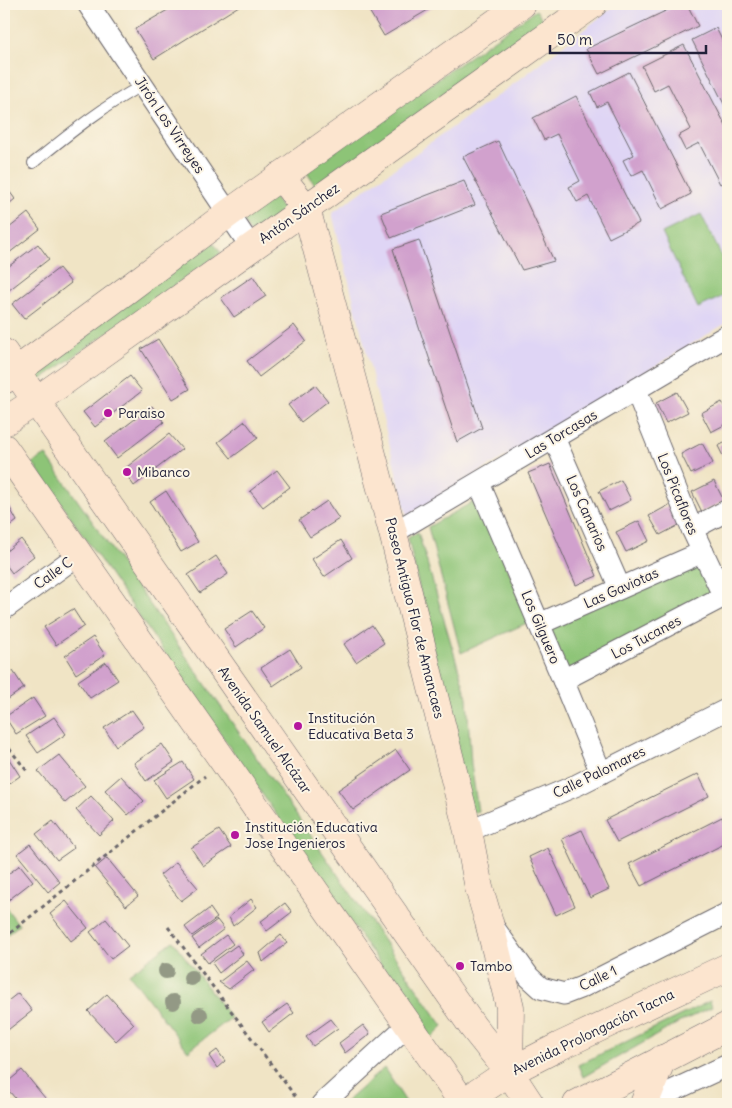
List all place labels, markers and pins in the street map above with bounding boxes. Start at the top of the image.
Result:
place label: Paraiso [118,404,165,422]
marker: Paraiso [102,407,114,419]
place label: Mibanco [137,463,190,481]
marker: Mibanco [121,466,133,478]
place label: Institución Educativa Beta 3 [308,709,414,743]
marker: Institución Educativa Beta 3 [292,720,304,732]
place label: Institución Educativa Jose Ingenieros [245,818,378,852]
marker: Institución Educativa Jose Ingenieros [229,829,241,841]
place label: Tambo [470,957,512,975]
marker: Tambo [454,960,466,972]

